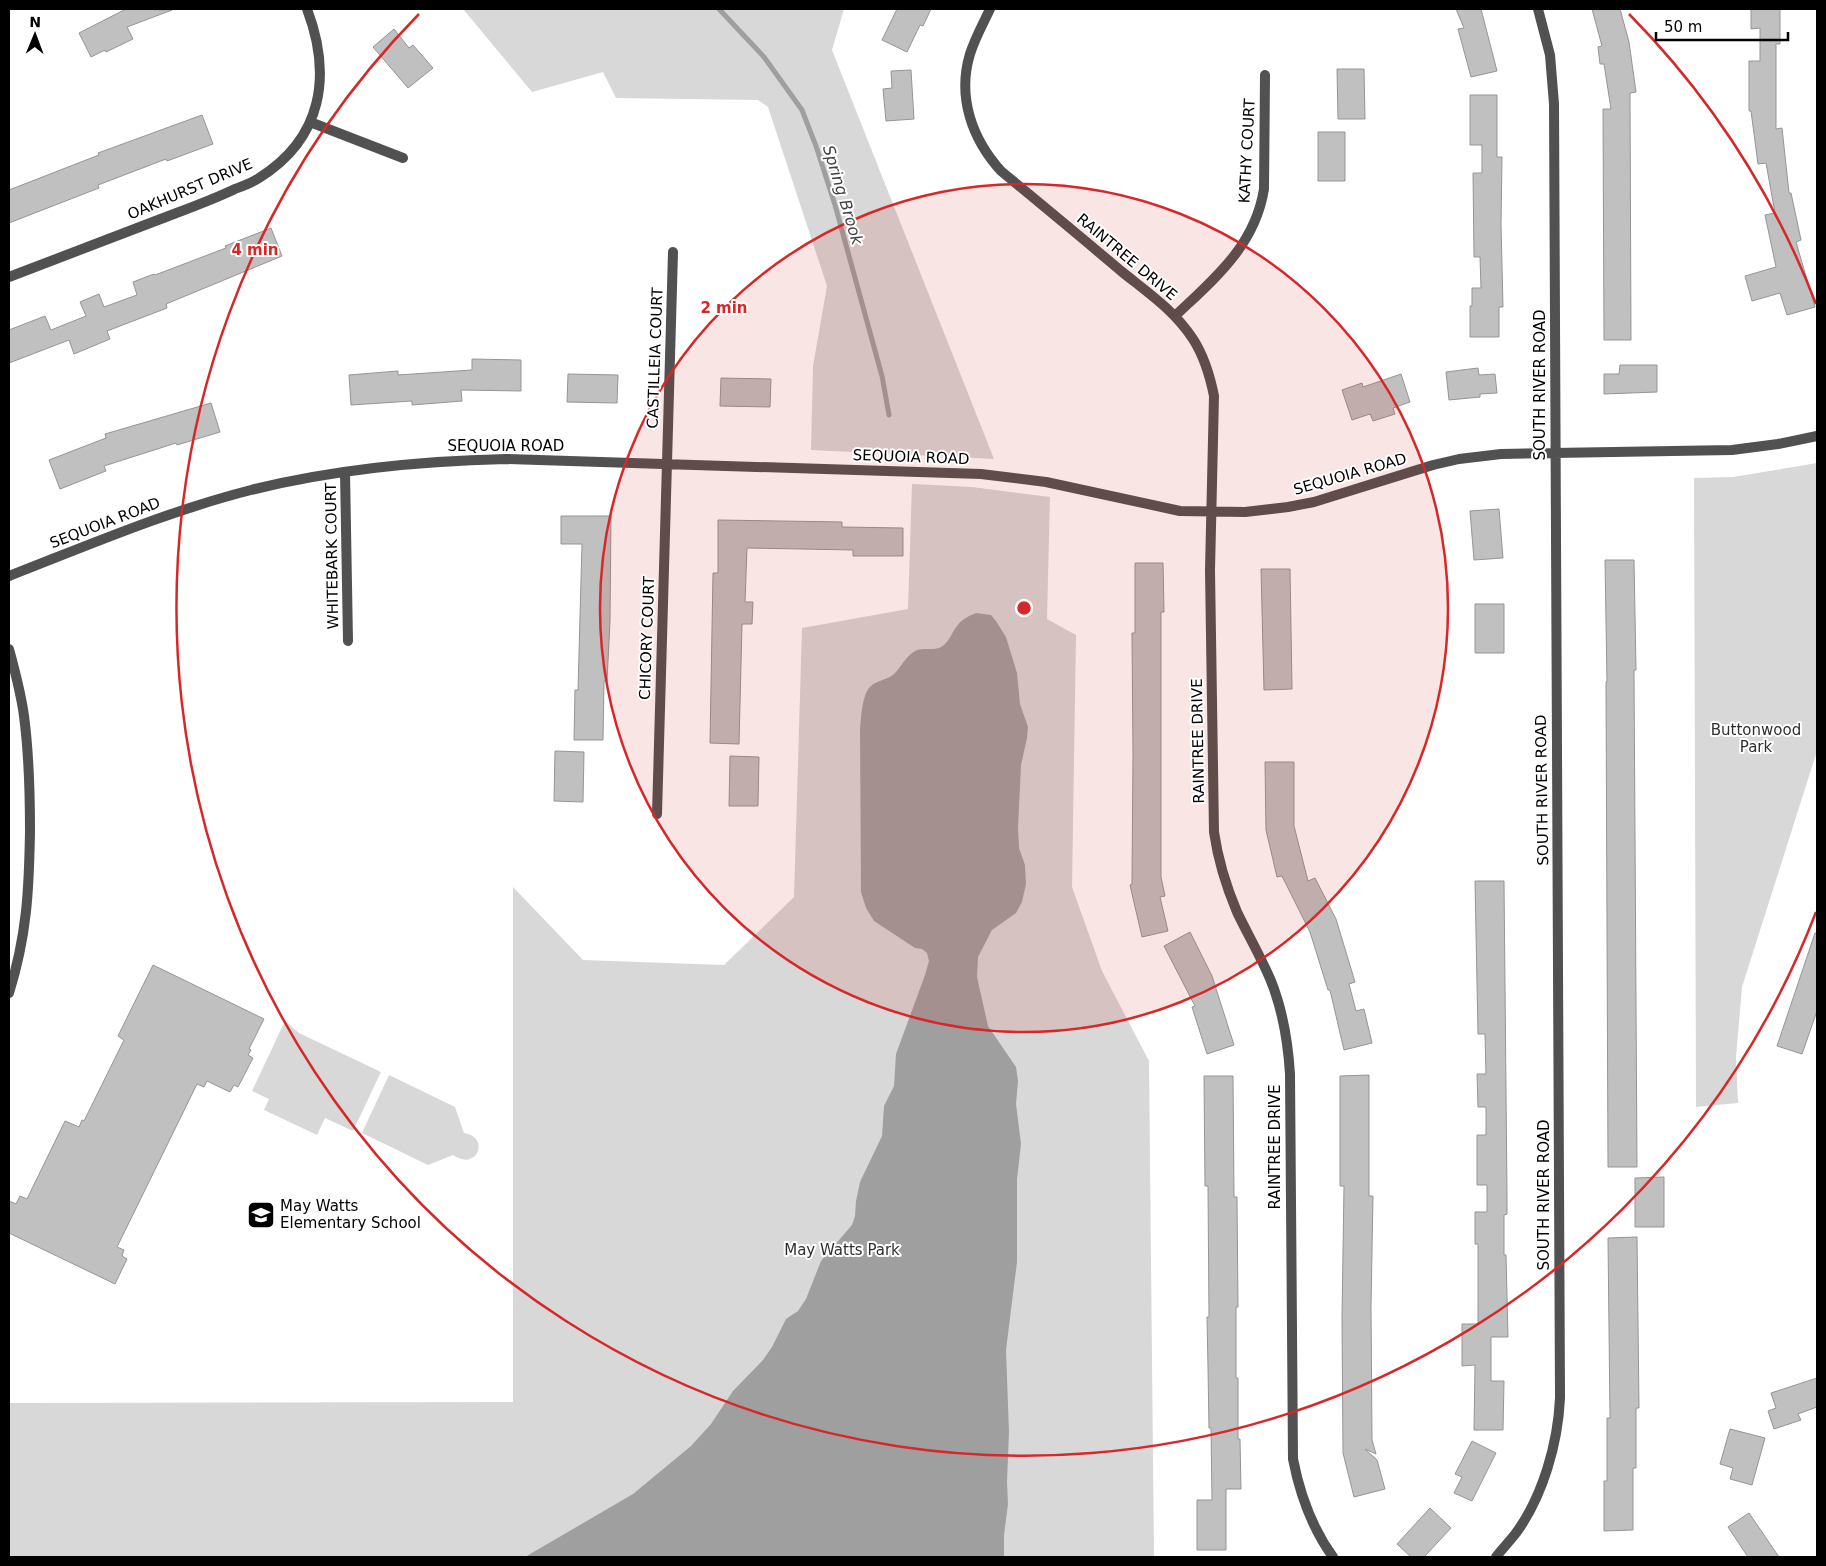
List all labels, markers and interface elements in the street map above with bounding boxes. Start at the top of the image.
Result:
north arrow [10,10,60,60]
scale bar [1656,10,1788,42]
text: N [29,14,41,30]
text: 50 m [1664,18,1702,36]
street label: KATHY COURT [1235,97,1259,204]
water label: Spring Brook [819,143,867,248]
street label: OAKHURST DRIVE [125,155,255,223]
street label: RAINTREE DRIVE [1073,210,1181,304]
text: 4 min [231,241,279,259]
street label: CASTILLEIA COURT [644,286,666,429]
text: 2 min [700,299,748,317]
street label: SOUTH RIVER ROAD [1531,309,1549,461]
street label: SEQUOIA ROAD [448,437,564,455]
street label: SEQUOIA ROAD [852,446,970,468]
street label: SEQUOIA ROAD [1291,449,1409,499]
street label: WHITEBARK COURT [322,482,342,629]
street label: SEQUOIA ROAD [47,494,163,552]
street label: CHICORY COURT [636,575,658,700]
centre of rings [1015,599,1033,617]
street label: RAINTREE DRIVE [1188,678,1208,804]
street label: SOUTH RIVER ROAD [1532,714,1552,866]
park label: Buttonwood Park [1711,721,1801,756]
street label: RAINTREE DRIVE [1266,1084,1284,1210]
street label: SOUTH RIVER ROAD [1535,1119,1553,1271]
place label: May Watts Elementary School [280,1197,421,1232]
school or university icon: May Watts Elementary School [246,1200,276,1230]
park label: May Watts Park [784,1241,900,1259]

